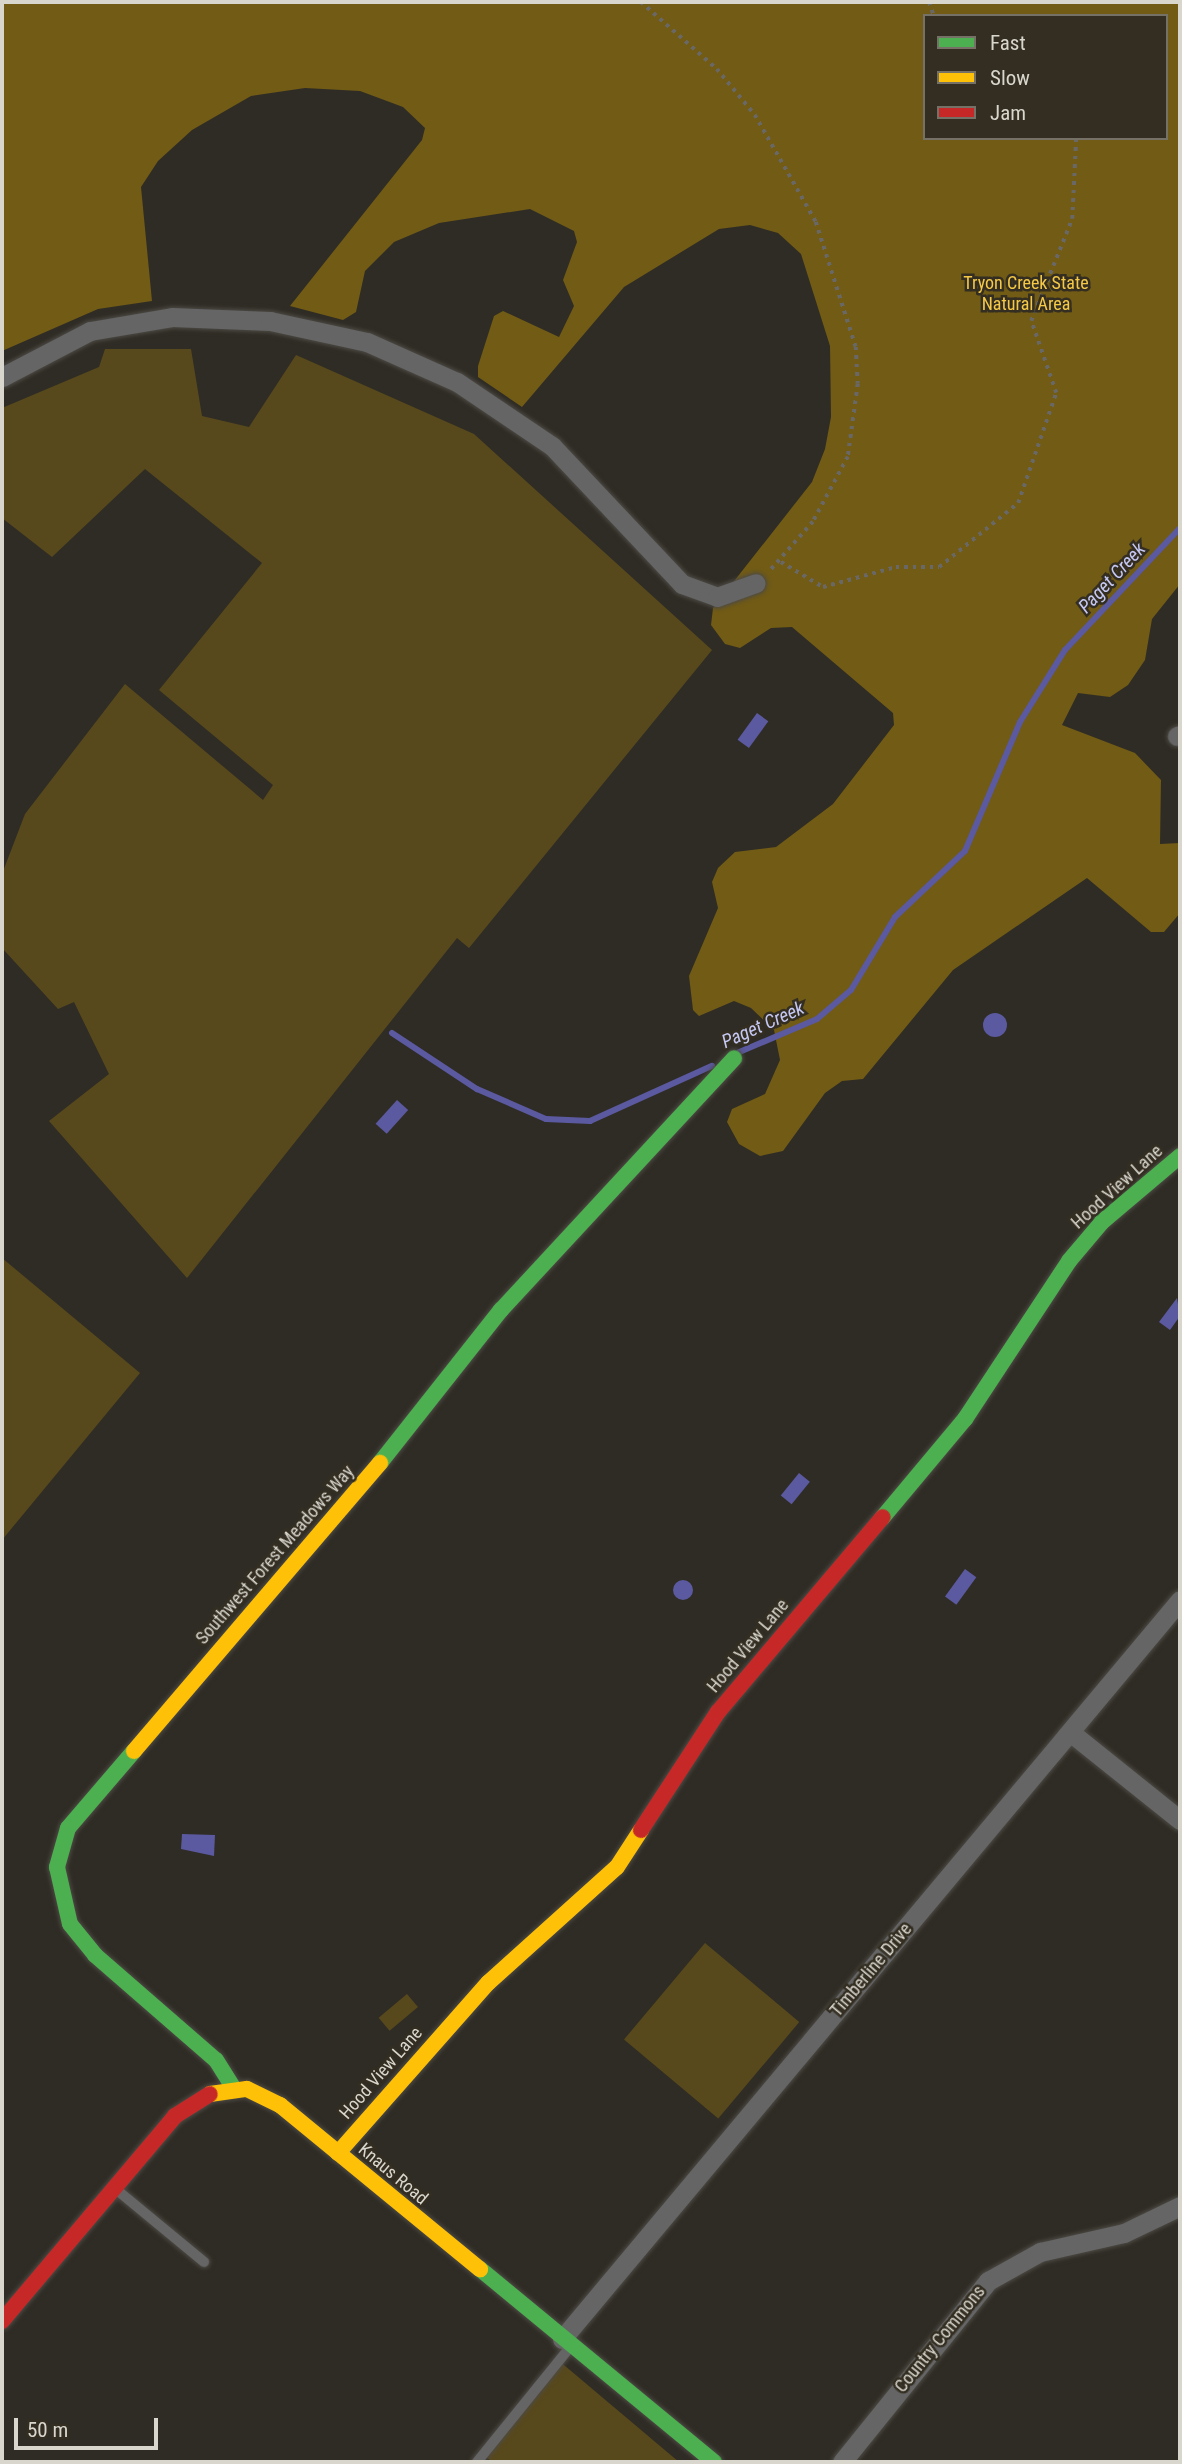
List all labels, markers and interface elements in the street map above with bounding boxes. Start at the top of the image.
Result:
legend [923,14,1168,140]
text: Fast [990,31,1026,55]
text: Slow [990,66,1030,90]
text: Jam [990,101,1026,125]
park label: Tryon Creek State Natural Area [963,273,1089,316]
water label: Paget Creek [1074,538,1150,618]
water label: Paget Creek [718,997,808,1053]
street label: Hood View Lane [1067,1140,1167,1234]
street label: Southwest Forest Meadows Way [191,1461,359,1649]
street label: Hood View Lane [703,1595,793,1697]
street label: Timberline Drive [826,1919,916,2021]
street label: Hood View Lane [335,2022,427,2124]
street label: Knaus Road [354,2139,432,2209]
street label: Country Commons [890,2281,990,2397]
scale bar [18,2404,161,2448]
text: 50 m [27,2418,68,2442]

